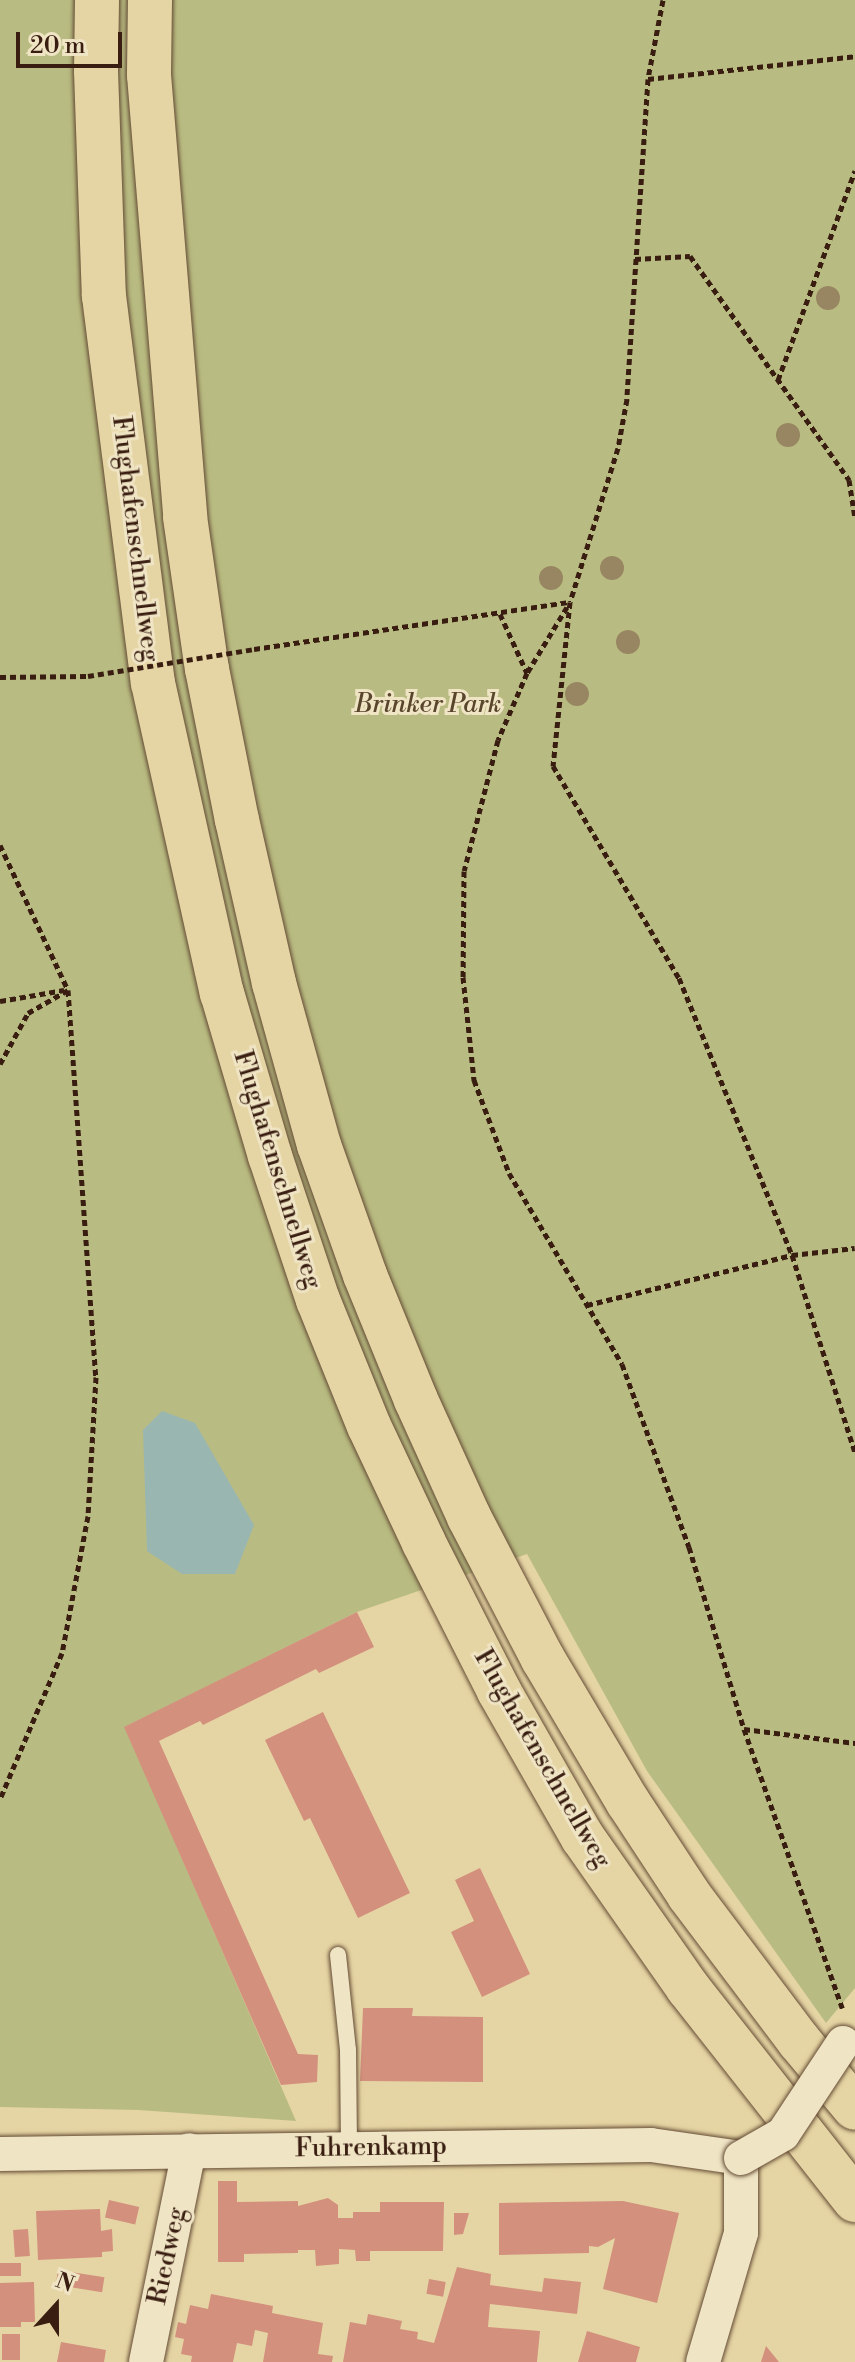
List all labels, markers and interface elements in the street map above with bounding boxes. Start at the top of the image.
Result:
scale bar [20,16,126,66]
text: 20 m [30,31,86,61]
street label: Flughafenschnellweg [104,414,166,664]
park label: Brinker Park [355,689,501,721]
street label: Flughafenschnellweg [226,1047,328,1293]
street label: Flughafenschnellweg [467,1644,617,1874]
street label: Fuhrenkamp [295,2131,447,2165]
street label: Riedweg [142,2204,194,2308]
north arrow [16,2266,96,2346]
text: N [52,2267,78,2299]

